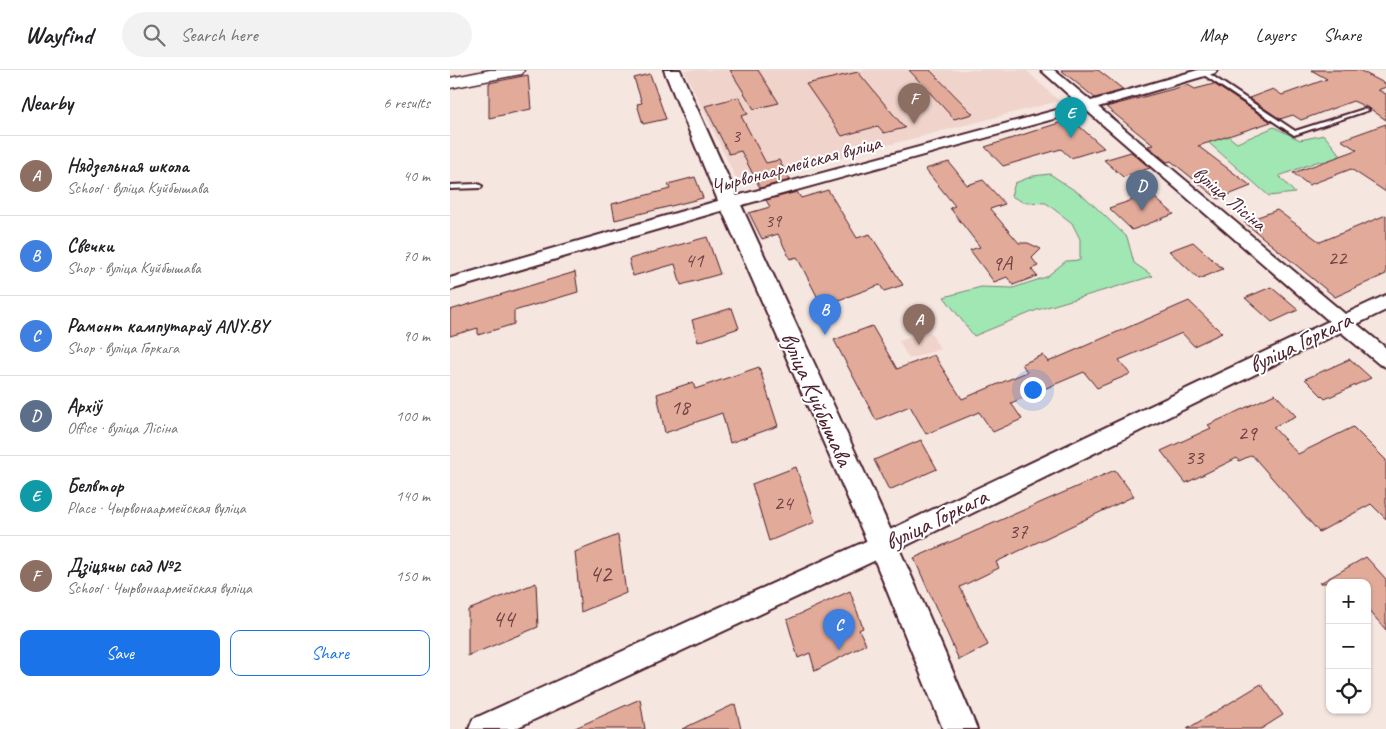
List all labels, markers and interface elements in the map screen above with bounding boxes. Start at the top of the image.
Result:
search box [122,12,472,57]
text: Wayfind [25,20,92,50]
icon: search [140,21,168,49]
text: Search here [180,23,258,47]
text: Map [1200,24,1228,46]
text: Layers [1256,24,1295,46]
text: Share [1323,24,1361,46]
pin: F [898,83,930,124]
text: Nearby [20,90,73,116]
text: 6 results [383,93,430,113]
pin: E [1055,97,1087,138]
house number: 3 [732,125,742,147]
street label: Чырвонаармейская вуліца [708,129,885,199]
text: Нядзельная школа [67,154,189,178]
street label: вуліца Лісіна [1188,161,1272,237]
text: A [32,166,40,186]
text: 40 m [403,166,430,186]
pin: D [1126,170,1158,211]
text: School · вуліца Куйбышава [67,178,208,198]
house number: 39 [765,210,783,232]
text: Свечки [67,234,114,258]
house number: 22 [1328,245,1348,271]
text: B [32,246,40,266]
text: 70 m [403,246,430,266]
house number: 41 [685,247,705,273]
house number: 9А [992,250,1013,276]
text: Shop · вуліца Куйбышава [67,258,201,278]
pin: B [809,294,841,335]
pin: A [903,304,935,345]
street label: вуліца Горкага [1244,304,1358,380]
text: Рамонт кампутараў ANY.BY [67,314,268,338]
text: C [32,326,40,346]
text: 90 m [403,326,430,346]
street label: вуліца Куйбышава [774,327,860,472]
text: Shop · вуліца Горкага [67,338,179,358]
your location [1020,377,1046,403]
text: Архіў [67,394,101,418]
house number: 18 [671,394,692,420]
text: D [31,406,41,426]
text: 100 m [396,406,430,426]
text: Office · вуліца Лісіна [67,418,177,438]
house number: 29 [1238,420,1258,446]
house number: 33 [1185,444,1205,470]
text: Белвтор [67,474,123,498]
street label: вуліца Горкага [880,481,994,557]
text: E [32,486,40,506]
text: 140 m [396,486,430,506]
house number: 24 [774,490,795,516]
text: Place · Чырвонаармейская вуліца [67,498,246,518]
house number: 37 [1009,518,1029,544]
text: Дзіцячы сад №2 [67,554,180,578]
house number: 42 [589,558,613,590]
text: F [32,566,40,586]
text: 150 m [396,566,430,586]
text: School · Чырвонаармейская вуліца [67,578,252,598]
map controls [1326,579,1371,714]
button: + [1326,579,1371,624]
house number: 44 [492,603,517,635]
pin: C [823,609,855,650]
button: − [1326,624,1371,669]
button: Save [20,630,220,676]
button: Share [230,630,430,676]
button: locate [1326,669,1371,714]

